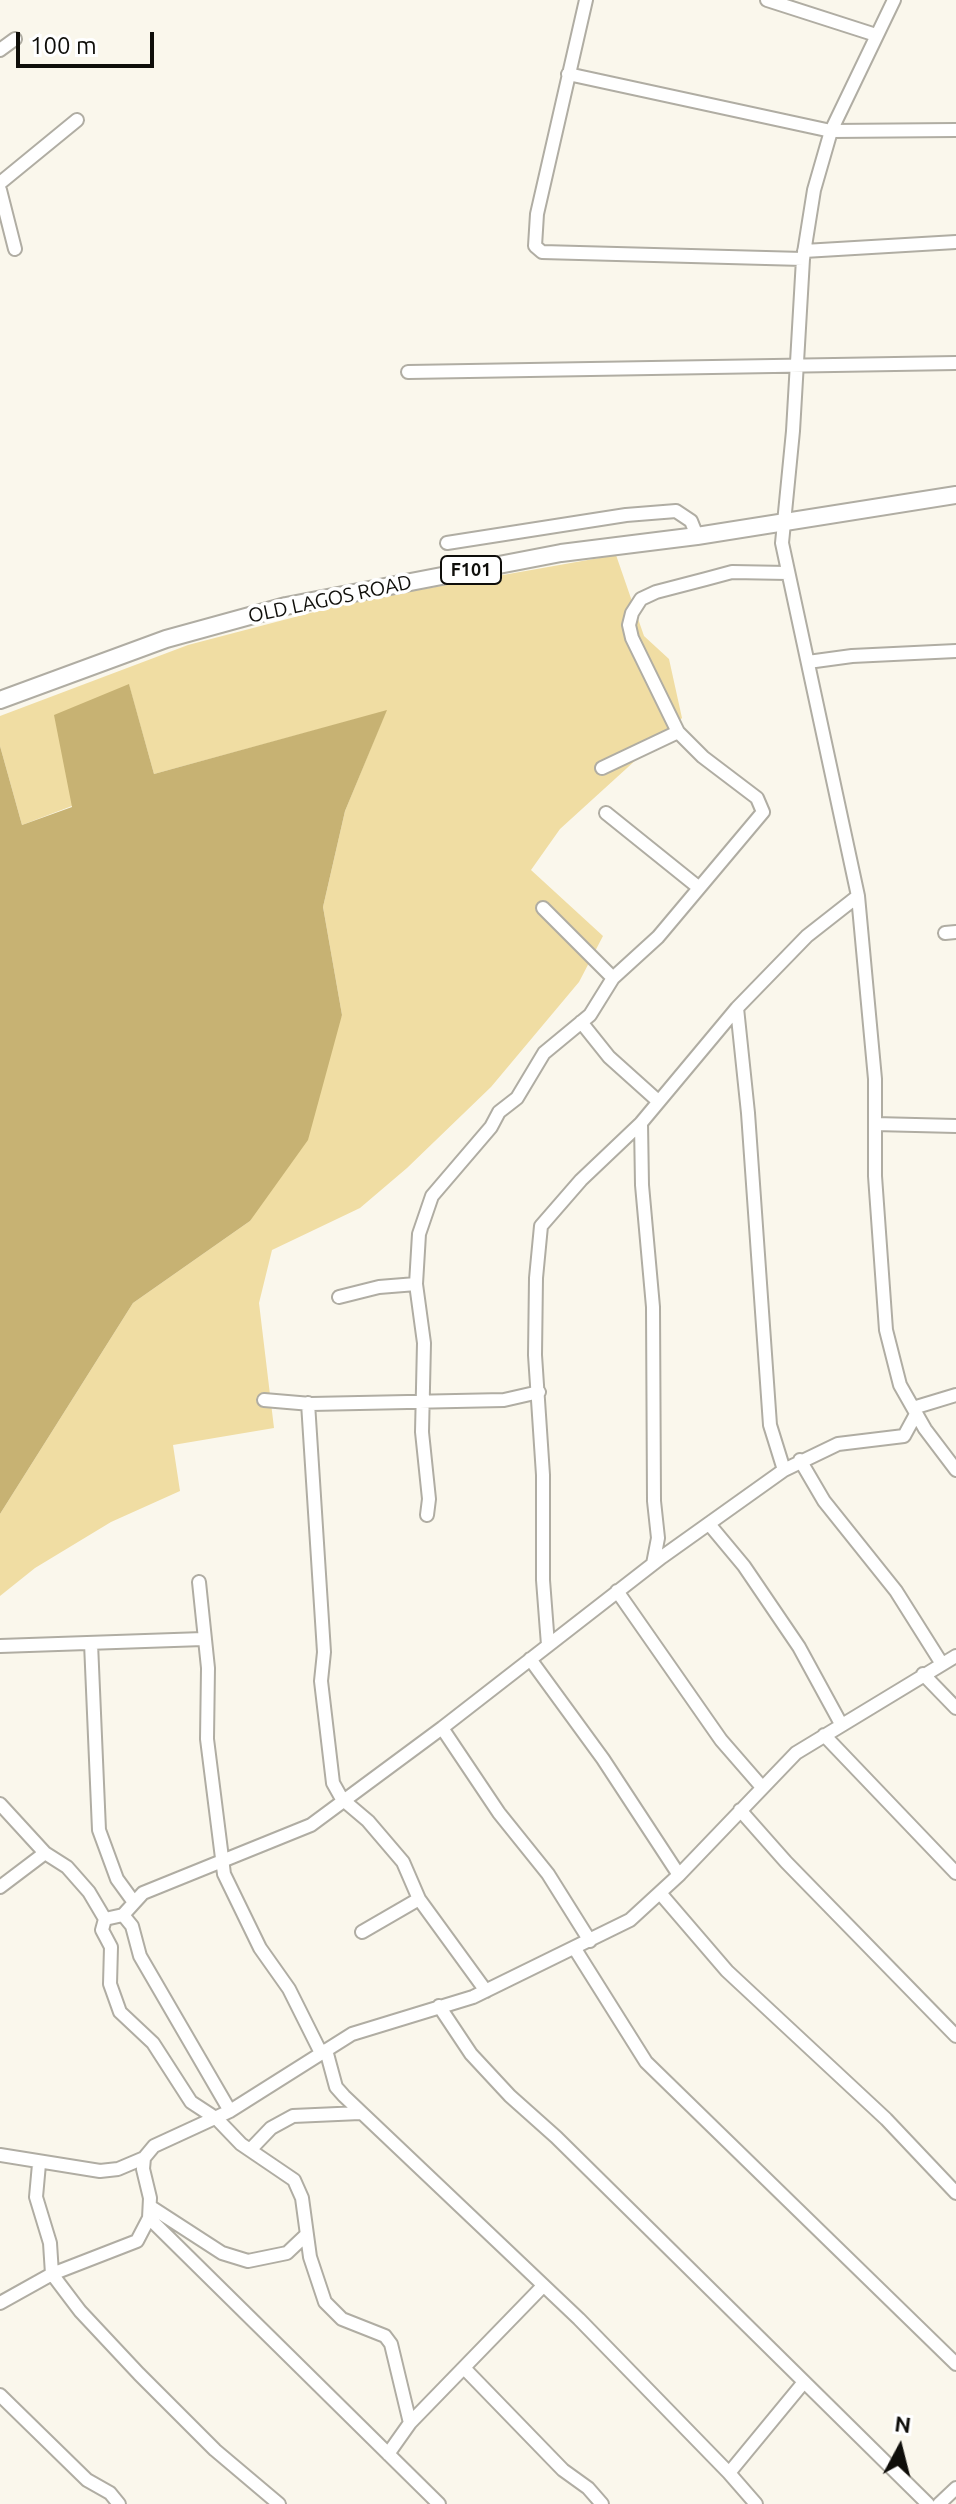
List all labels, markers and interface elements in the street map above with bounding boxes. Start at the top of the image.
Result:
scale bar [20,16,158,66]
text: 100 m [30,32,97,59]
road number: F101 [441,556,501,584]
street label: OLD LAGOS ROAD [246,570,414,628]
north arrow [860,2408,940,2488]
text: N [893,2410,913,2437]

